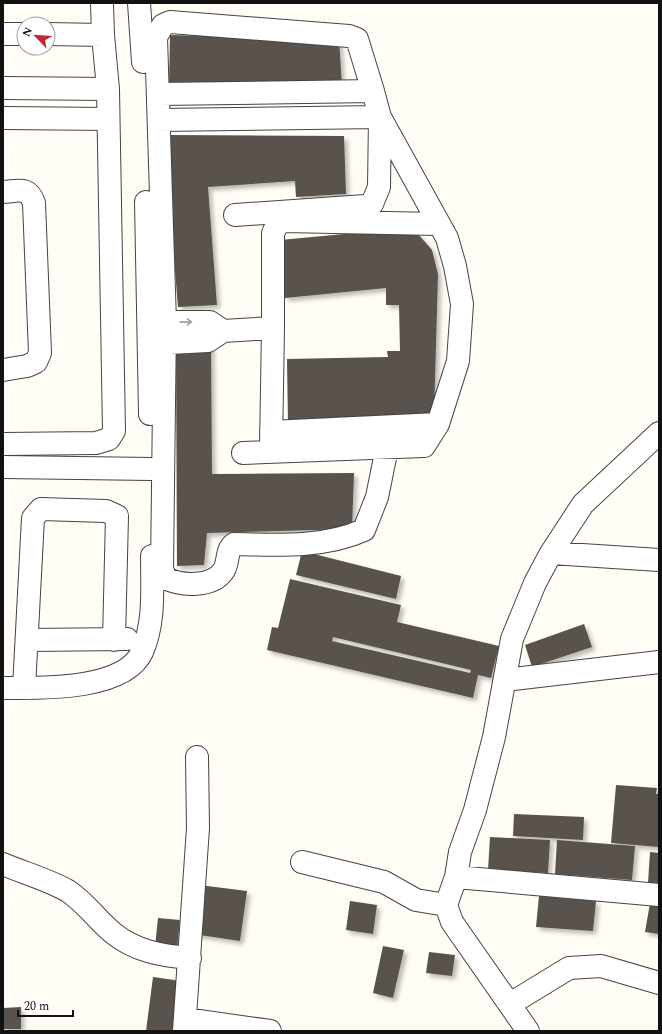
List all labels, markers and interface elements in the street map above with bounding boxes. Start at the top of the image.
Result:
north arrow [16,16,56,56]
text: N [18,24,37,40]
one-way arrow [179,318,192,326]
scale bar [18,992,73,1018]
text: 20 m [24,997,49,1016]

